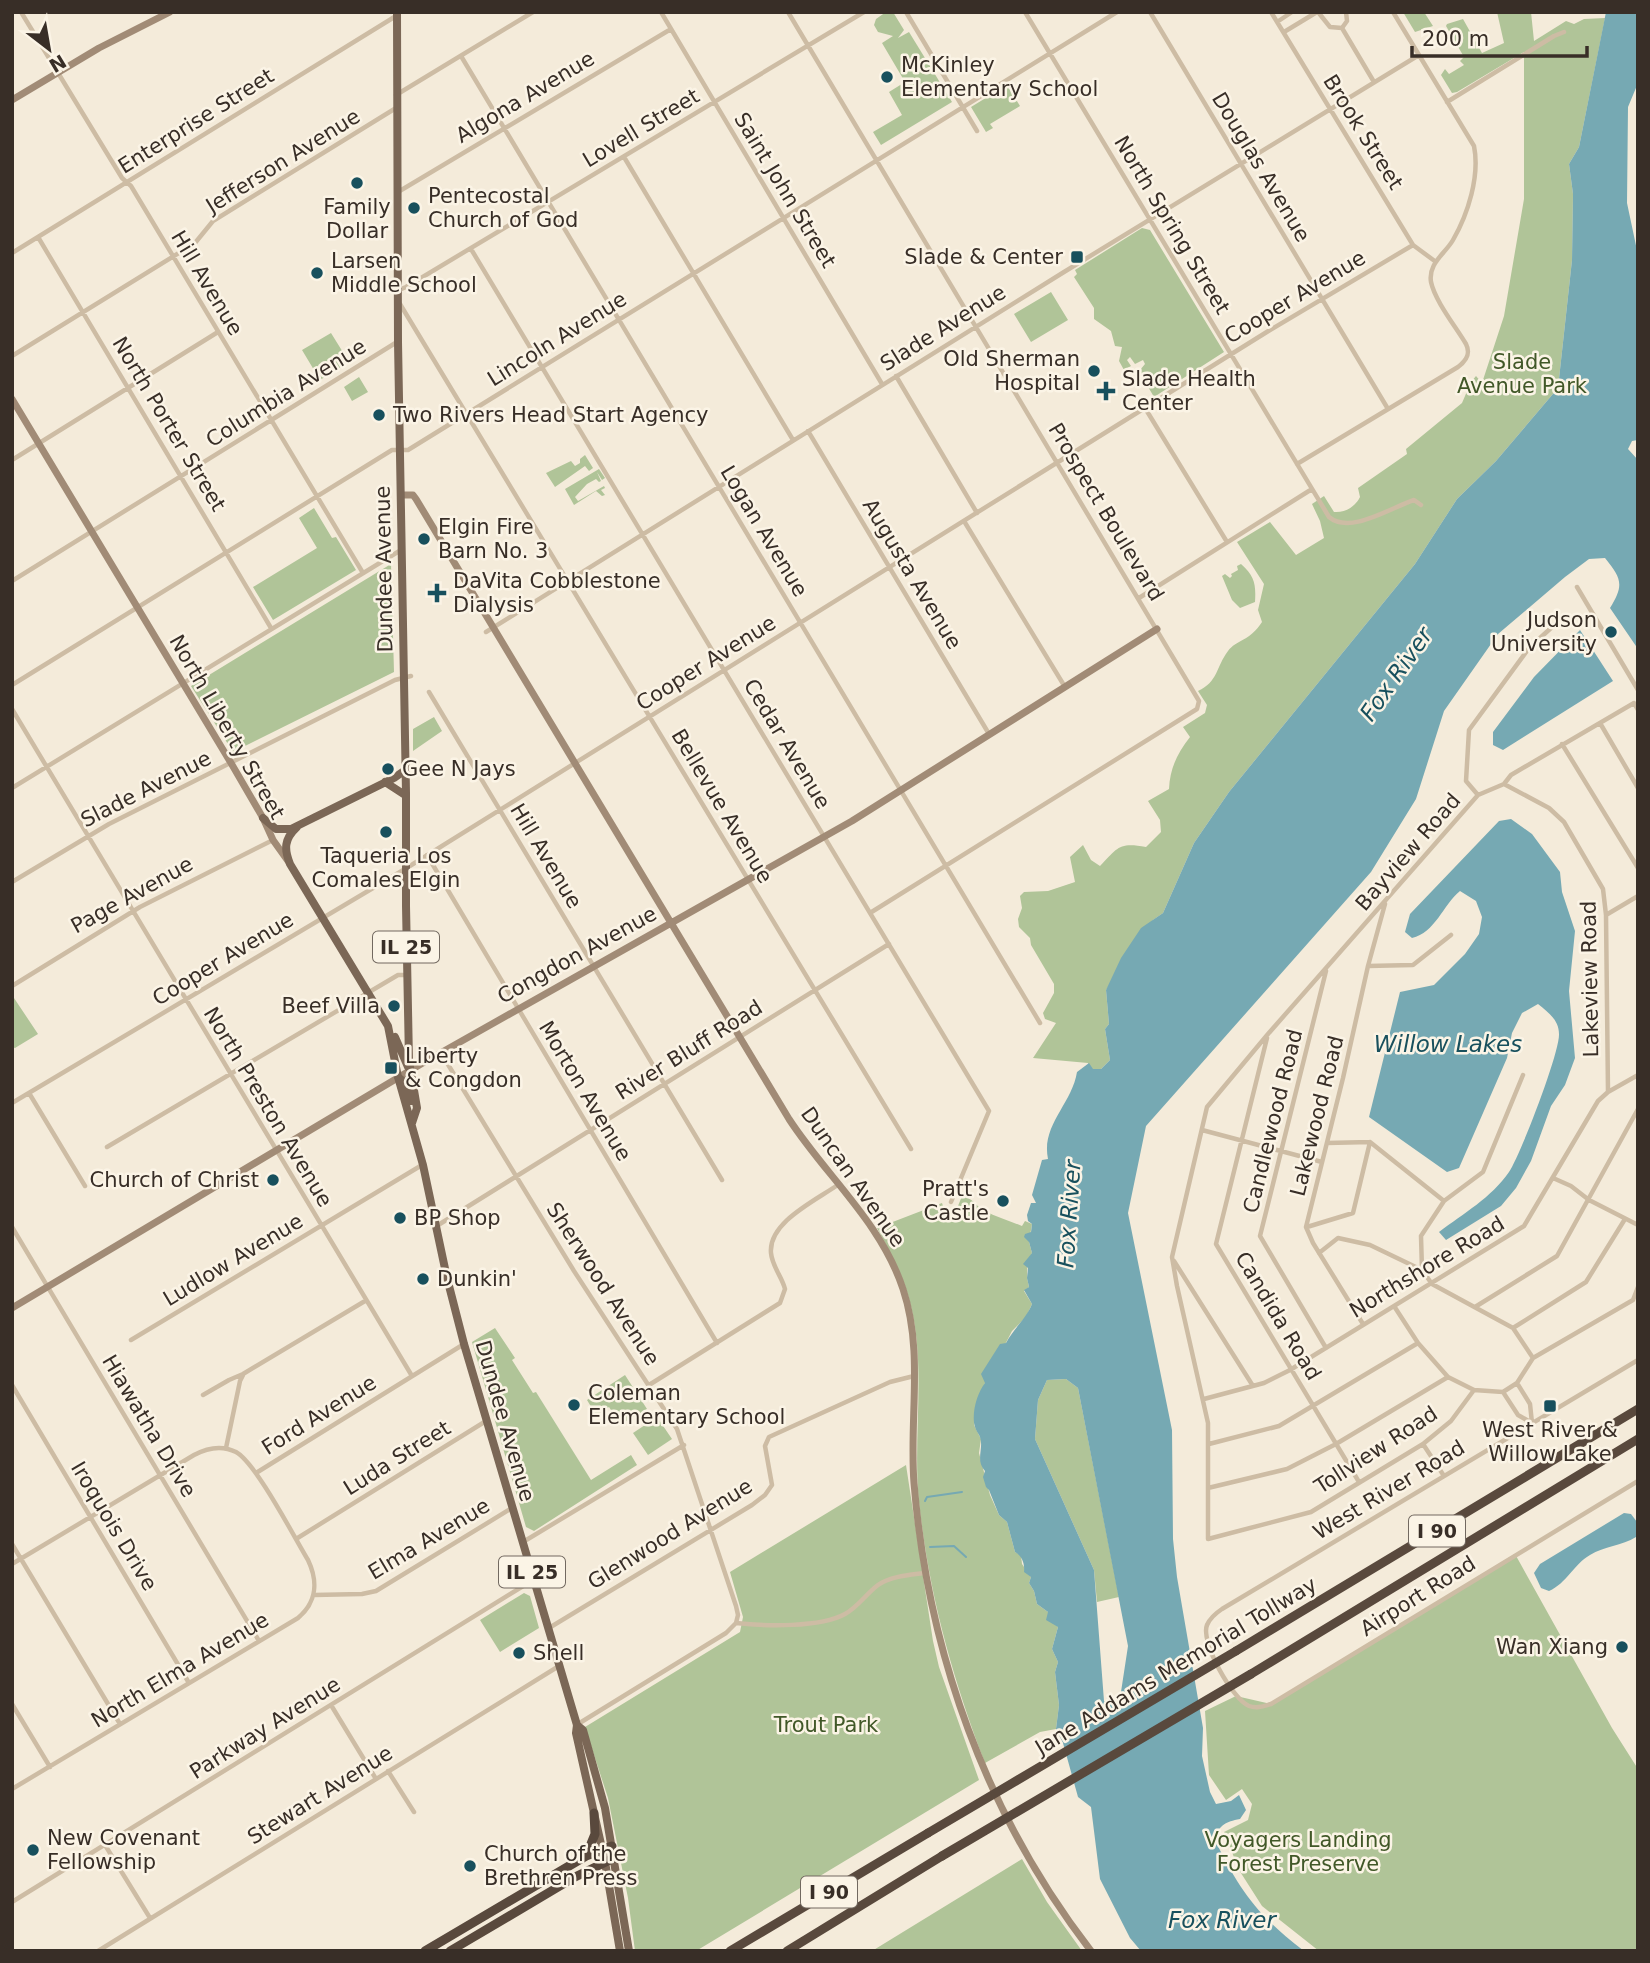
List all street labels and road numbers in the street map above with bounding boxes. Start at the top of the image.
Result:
street label: Algona Avenue [451,46,599,148]
street label: Enterprise Street [114,64,278,178]
street label: Brook Street [1318,70,1408,194]
street label: Lovell Street [578,84,704,172]
street label: Douglas Avenue [1207,88,1315,246]
street label: Jefferson Avenue [200,104,364,219]
street label: Saint John Street [729,108,841,272]
street label: North Spring Street [1109,132,1235,318]
street label: Hill Avenue [166,226,248,340]
street label: Cooper Avenue [1220,246,1370,348]
street label: Slade Avenue [876,280,1010,376]
street label: Lincoln Avenue [483,287,631,391]
street label: North Porter Street [107,332,231,516]
street label: Columbia Avenue [202,334,370,452]
street label: Prospect Boulevard [1043,419,1169,605]
street label: Logan Avenue [716,461,812,601]
street label: Dundee Avenue [371,485,397,653]
street label: Augusta Avenue [858,495,966,653]
street label: Cooper Avenue [632,610,780,716]
street label: North Liberty Street [164,631,290,823]
street label: Cedar Avenue [739,675,835,813]
street label: Bellevue Avenue [667,725,777,887]
street label: Slade Avenue [77,746,215,832]
street label: Bayview Road [1351,788,1465,916]
street label: Hill Avenue [505,799,587,913]
street label: Page Avenue [67,852,197,938]
street label: Lakeview Road [1577,900,1603,1058]
street label: Congdon Avenue [493,901,661,1009]
street label: Cooper Avenue [148,908,298,1010]
road number: IL 25 [373,931,439,962]
street label: River Bluff Road [611,995,767,1105]
street label: North Preston Avenue [199,1003,337,1211]
street label: Morton Avenue [534,1017,636,1165]
street label: Candlewood Road [1239,1027,1307,1215]
street label: Lakewood Road [1285,1033,1349,1199]
street label: Duncan Avenue [796,1102,910,1252]
street label: Sherwood Avenue [541,1198,665,1370]
street label: Ludlow Avenue [159,1209,307,1311]
street label: Northshore Road [1345,1211,1509,1323]
street label: Candida Road [1230,1247,1326,1385]
street label: Dundee Avenue [470,1338,540,1504]
street label: Hiawatha Drive [97,1351,201,1501]
street label: Ford Avenue [257,1370,381,1460]
street label: Tollview Road [1309,1401,1442,1499]
street label: Luda Street [339,1416,455,1500]
street label: West River Road [1309,1435,1469,1545]
street label: Iroquois Drive [66,1457,162,1595]
street label: Glenwood Avenue [583,1474,757,1594]
street label: Elma Avenue [364,1493,494,1585]
road number: I 90 [1409,1516,1465,1546]
street label: Airport Road [1356,1551,1480,1641]
road number: IL 25 [499,1556,565,1588]
street label: Jane Addams Memorial Tollway [1029,1572,1321,1761]
street label: North Elma Avenue [87,1608,273,1732]
street label: Parkway Avenue [185,1672,345,1784]
street label: Stewart Avenue [243,1741,397,1849]
road number: I 90 [801,1876,857,1908]

